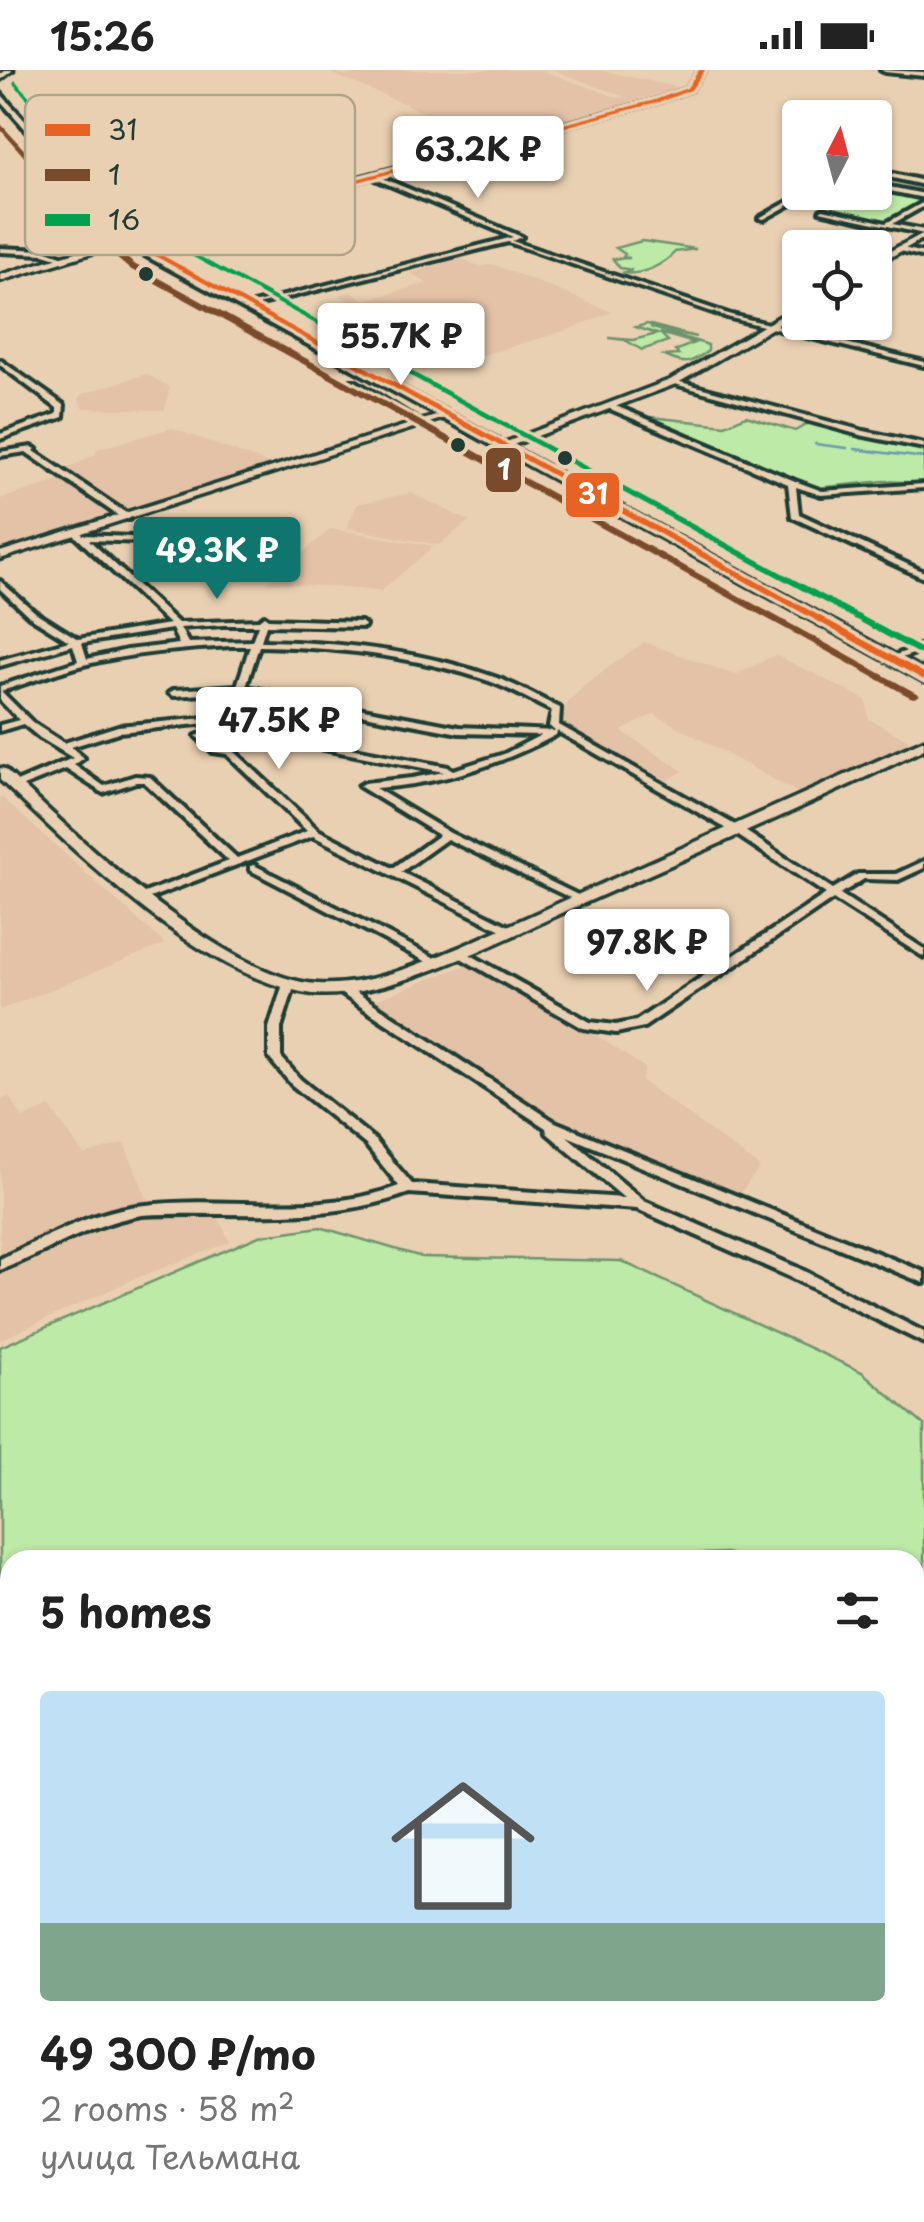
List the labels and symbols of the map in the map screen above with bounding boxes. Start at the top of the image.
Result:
legend [25,95,355,255]
north arrow [782,100,892,210]
text: 31 [108,107,137,150]
pin: 63.2K ₽ [386,116,570,201]
text: 1 [108,152,121,195]
text: 16 [108,197,140,240]
unlabelled marker [136,264,156,284]
pin: 55.7K ₽ [309,303,493,388]
unlabelled marker [448,435,468,455]
line badge: 1 [484,446,523,494]
text: 1 [497,447,511,490]
unlabelled marker [555,448,575,468]
line badge: 31 [564,471,621,519]
text: 31 [578,471,608,514]
pin: 49.3K ₽ [125,517,309,602]
pin: 47.5K ₽ [187,687,371,772]
pin: 97.8K ₽ [555,909,739,994]

